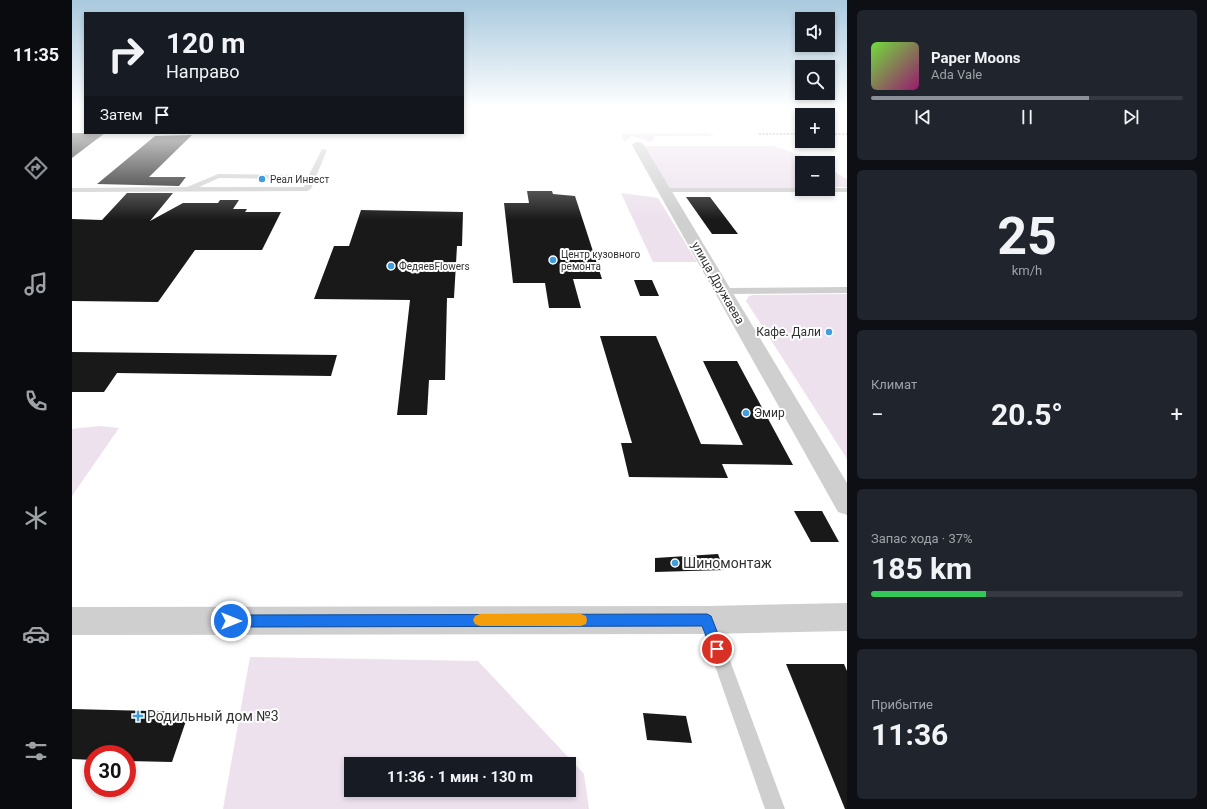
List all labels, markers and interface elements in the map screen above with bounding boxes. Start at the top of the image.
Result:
map controls [795,12,835,196]
button: sound [795,12,835,52]
text: 120 m [166,27,245,60]
icon: right [100,28,152,80]
text: 11:35 [13,44,59,65]
text: Paper Moons [931,49,1021,67]
button: search [795,60,835,100]
text: Направо [166,61,239,82]
text: Ada Vale [931,67,982,82]
icon: arrive [151,104,173,126]
text: Затем [100,106,143,124]
icon: previous [912,106,934,128]
icon: pause [1016,106,1038,128]
icon: next [1120,106,1142,128]
button: + [795,108,835,148]
icon: directions [22,154,50,182]
button: − [795,156,835,196]
marker: Реал Инвест [257,174,267,184]
place label: Реал Инвест [270,174,329,185]
text: 25 [997,206,1057,267]
street label: улица Дружаева [689,239,747,327]
place label: Центр кузовного ремонта [561,249,640,272]
marker: Центр кузовного ремонта [548,255,558,265]
place label: ФедяевFlowers [399,260,470,272]
marker: ФедяевFlowers [386,261,396,271]
text: km/h [1012,263,1042,278]
icon: music [22,270,50,298]
place label: Кафе. Дали [756,325,821,339]
marker: Кафе. Дали [824,327,834,337]
text: Климат [871,377,917,392]
icon: phone [22,387,50,415]
text: 20.5° [991,397,1063,432]
text: − [871,402,884,427]
text: + [1171,402,1183,427]
place label: Эмир [754,406,785,420]
marker: Эмир [741,408,751,418]
icon: climate [22,504,50,532]
text: Запас хода · 37% [871,531,973,546]
text: 185 km [871,551,972,586]
place label: Шиномонтаж [683,555,772,571]
marker: Шиномонтаж [670,558,680,568]
position arrow [210,600,252,642]
icon: car [22,620,50,648]
pin [700,632,734,666]
icon: arrive [706,638,728,660]
text: Прибытие [871,697,933,712]
place label: Родильный дом №3 [147,708,279,724]
marker: Родильный дом №3 [132,710,144,722]
text: 11:36 [871,717,948,752]
icon: filters [22,737,50,765]
speed limit sign: 30 [84,745,136,797]
text: 11:36 · 1 мин · 130 m [387,768,533,786]

